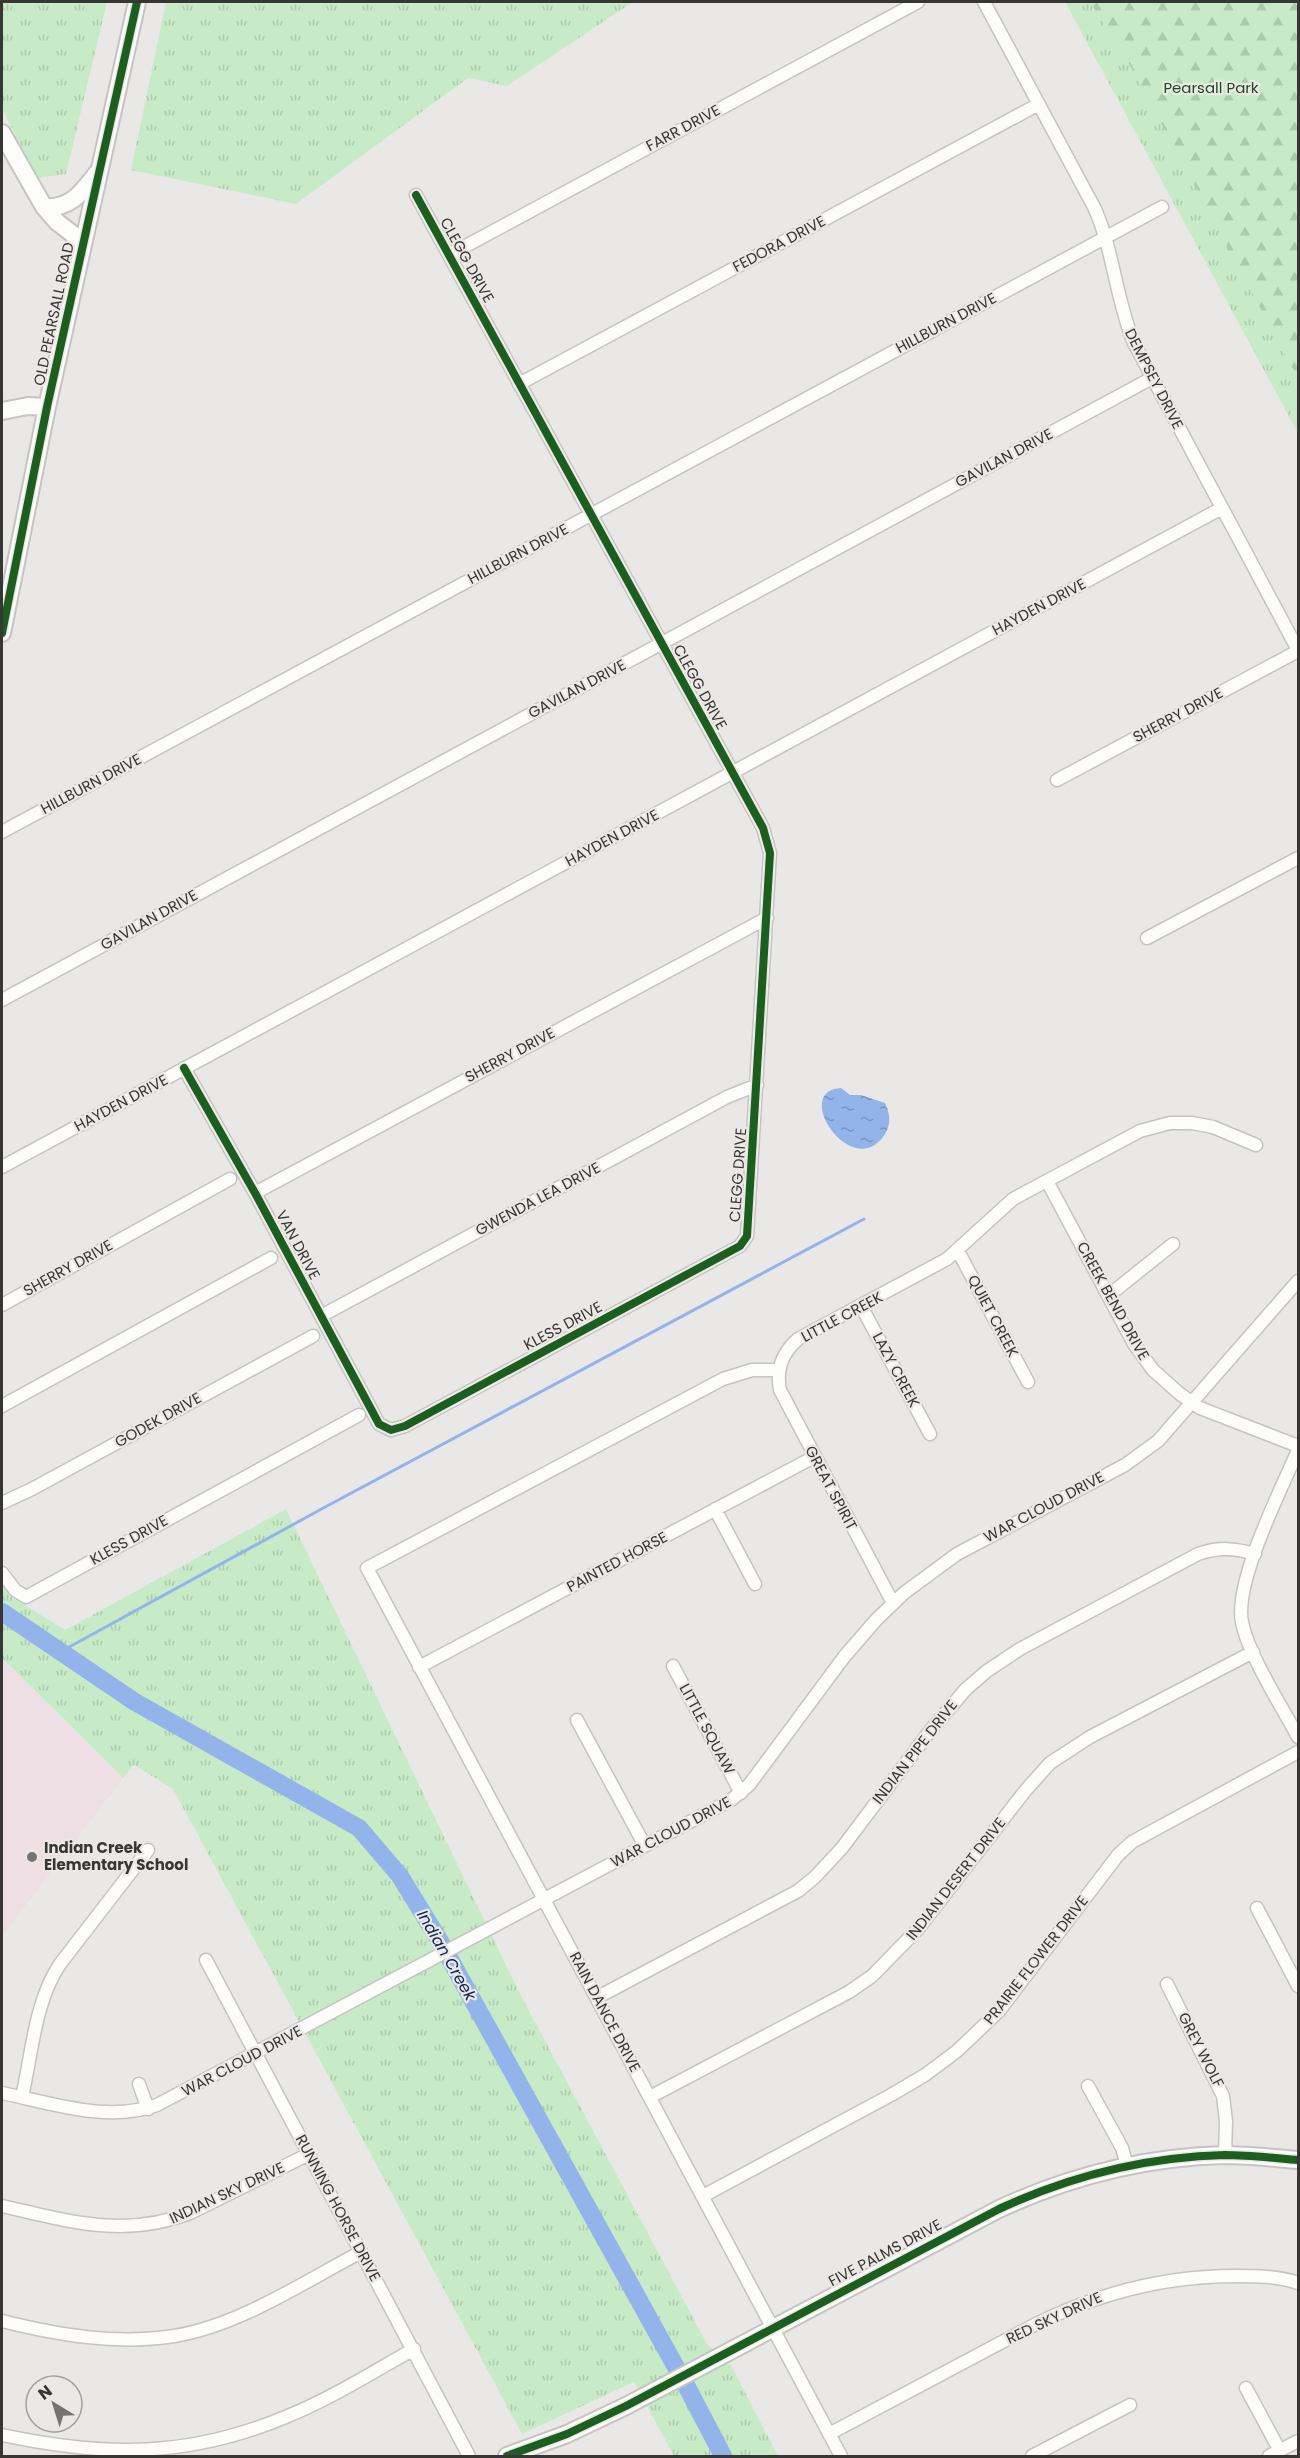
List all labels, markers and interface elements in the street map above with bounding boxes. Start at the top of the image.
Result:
park label: Pearsall Park [1163,77,1259,98]
street label: FARR DRIVE [642,99,724,156]
street label: FEDORA DRIVE [729,210,829,277]
street label: CLEGG DRIVE [435,213,499,306]
street label: OLD PEARSALL ROAD [28,240,79,387]
street label: HILLBURN DRIVE [892,287,1000,358]
street label: DEMPSEY DRIVE [1120,325,1189,433]
street label: GAVILAN DRIVE [951,423,1056,492]
street label: HILLBURN DRIVE [464,518,572,589]
street label: HAYDEN DRIVE [988,573,1089,640]
street label: CLEGG DRIVE [668,640,732,733]
street label: GAVILAN DRIVE [524,654,629,723]
street label: SHERRY DRIVE [1129,682,1226,747]
street label: HILLBURN DRIVE [37,748,145,819]
street label: HAYDEN DRIVE [561,804,662,871]
street label: GAVILAN DRIVE [96,884,201,955]
street label: SHERRY DRIVE [461,1022,558,1087]
street label: HAYDEN DRIVE [70,1069,171,1136]
street label: CLEGG DRIVE [724,1127,751,1223]
street label: GWENDA LEA DRIVE [472,1157,604,1240]
street label: VAN DRIVE [271,1206,326,1283]
street label: SHERRY DRIVE [19,1234,116,1301]
street label: CREEK BEND DRIVE [1072,1238,1155,1364]
street label: QUIET CREEK [963,1271,1024,1361]
street label: LITTLE CREEK [797,1286,886,1347]
street label: KLESS DRIVE [520,1296,606,1355]
street label: LAZY CREEK [868,1328,925,1411]
street label: GODEK DRIVE [111,1387,205,1452]
street label: GREAT SPIRIT [800,1442,863,1534]
street label: WAR CLOUD DRIVE [980,1466,1108,1547]
street label: KLESS DRIVE [86,1510,171,1570]
street label: PAINTED HORSE [563,1526,671,1597]
street label: LITTLE SQUAW [675,1680,740,1778]
street label: INDIAN PIPE DRIVE [867,1695,962,1808]
street label: WAR CLOUD DRIVE [607,1791,735,1872]
street label: INDIAN DESERT DRIVE [901,1813,1010,1944]
place label: Indian Creek Elementary School [44,1837,188,1875]
marker: Indian Creek Elementary School [25,1850,39,1864]
street label: PRAIRIE FLOWER DRIVE [978,1891,1093,2029]
water label: Indian Creek [411,1906,482,2005]
street label: RAIN DANCE DRIVE [565,1948,646,2076]
street label: GREY WOLF [1174,2009,1230,2091]
street label: WAR CLOUD DRIVE [178,2020,306,2101]
street label: RUNNING HORSE DRIVE [291,2131,386,2285]
street label: INDIAN SKY DRIVE [166,2157,288,2228]
street label: FIVE PALMS DRIVE [824,2214,945,2291]
street label: RED SKY DRIVE [1003,2286,1105,2349]
north arrow [24,2374,84,2434]
text: N [33,2380,57,2405]

